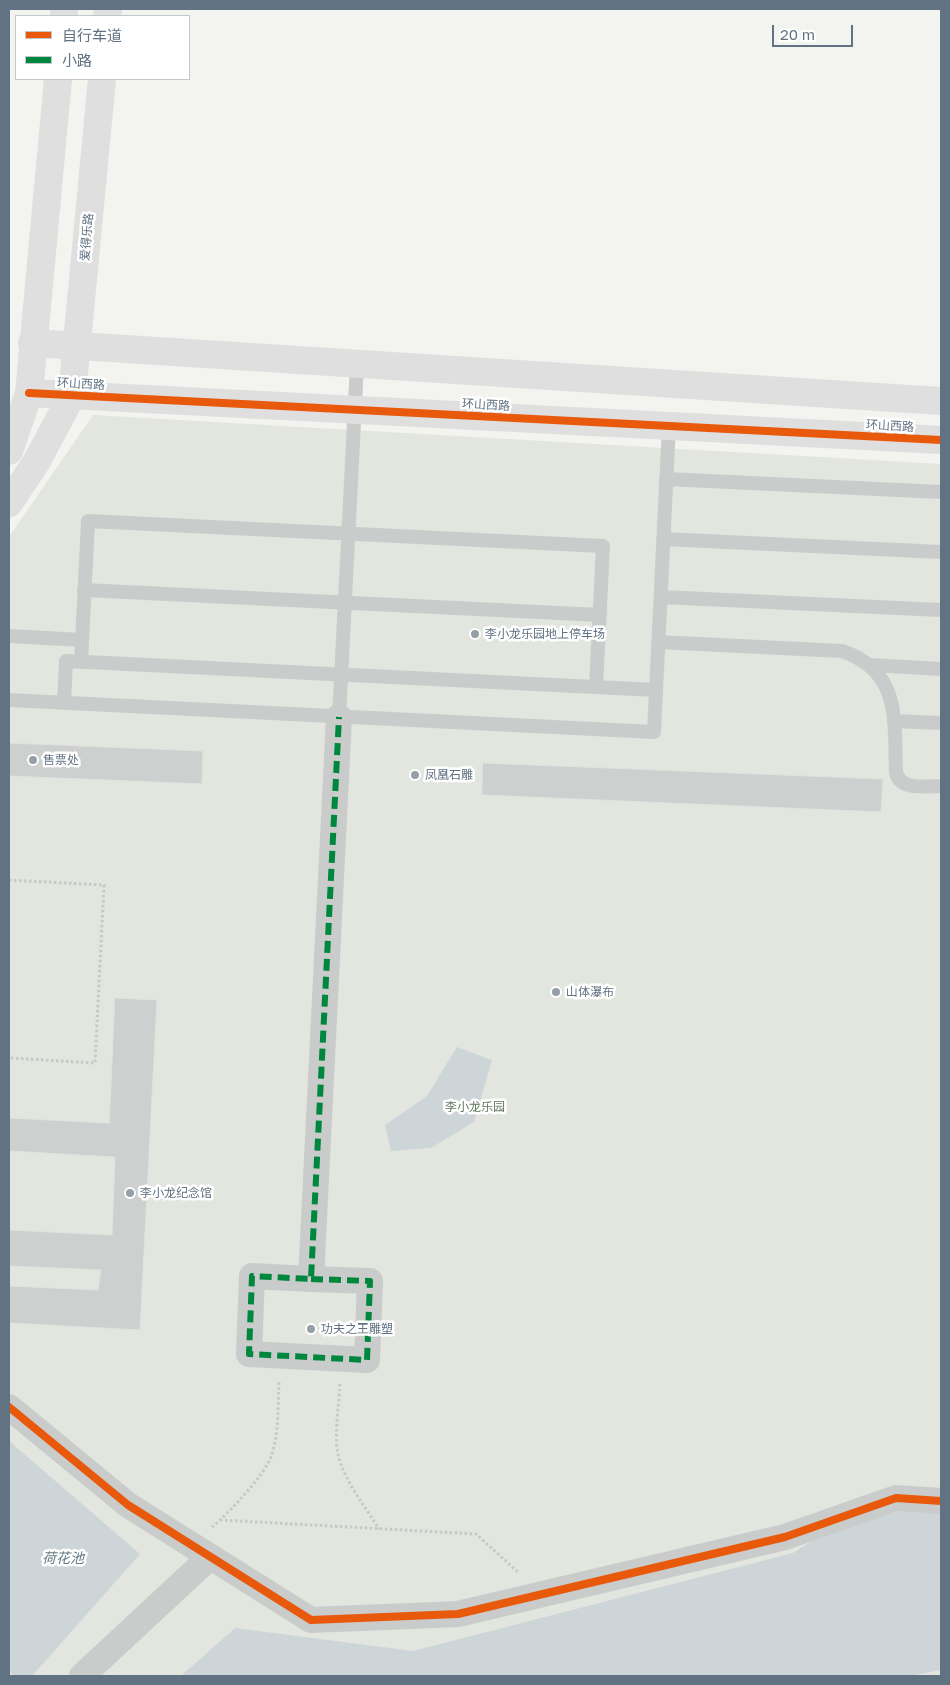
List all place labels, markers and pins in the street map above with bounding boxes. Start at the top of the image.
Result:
place label: 李小龙乐园地上停车场 [485,627,605,641]
marker: 李小龙乐园地上停车场 [469,628,481,640]
place label: 售票处 [43,753,79,767]
marker: 售票处 [27,754,39,766]
place label: 凤凰石雕 [425,768,473,782]
marker: 凤凰石雕 [409,769,421,781]
place label: 山体瀑布 [566,985,614,999]
marker: 山体瀑布 [550,986,562,998]
place label: 李小龙纪念馆 [140,1186,212,1200]
marker: 李小龙纪念馆 [124,1187,136,1199]
place label: 功夫之王雕塑 [321,1322,393,1336]
marker: 功夫之王雕塑 [305,1323,317,1335]

